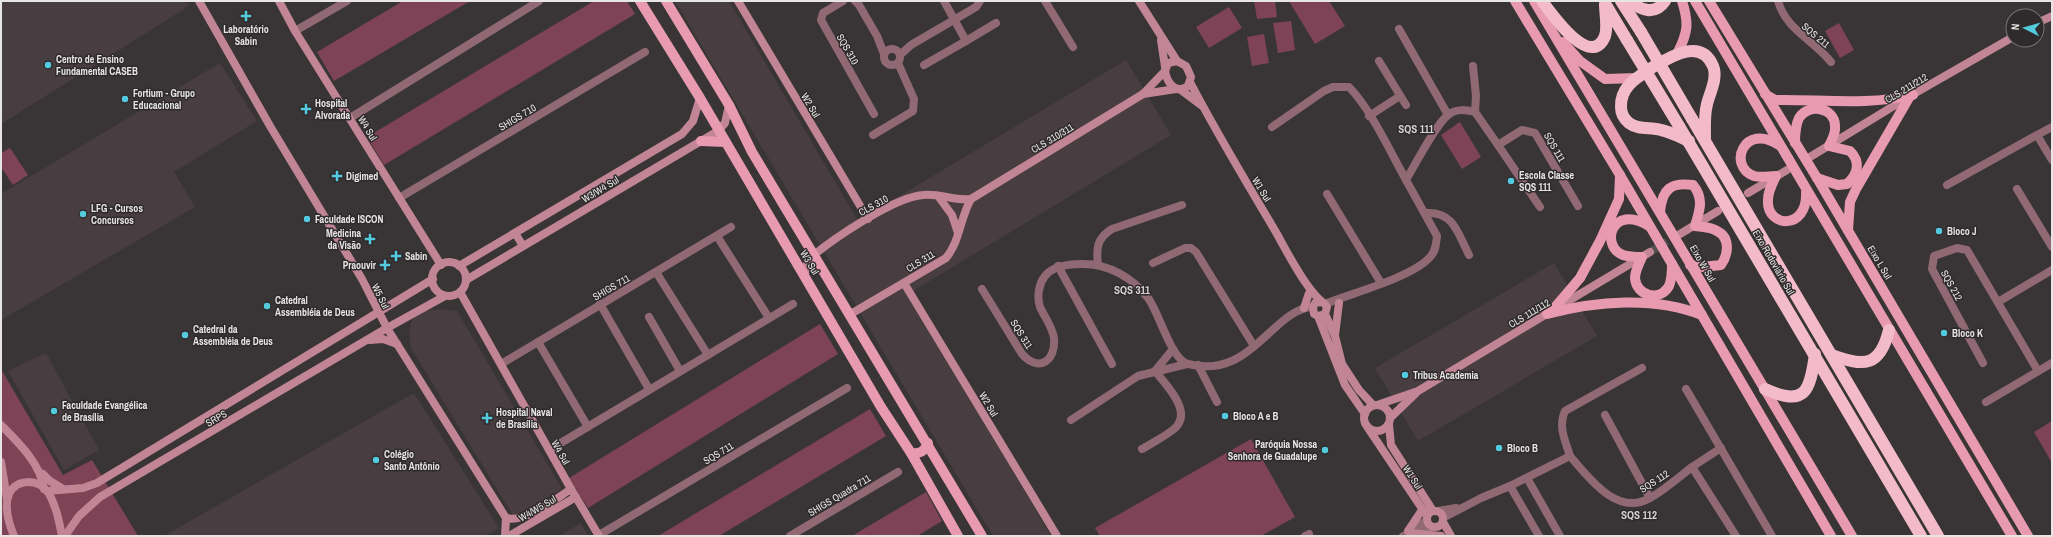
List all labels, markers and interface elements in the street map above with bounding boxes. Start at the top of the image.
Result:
north arrow [2005,8,2045,48]
marker: Laboratório Sabin [240,10,252,22]
street label: SQS 211 [1799,20,1833,51]
place label: Laboratório Sabin [223,23,269,48]
text: N [2008,23,2022,31]
street label: SQS 310 [834,32,862,67]
place label: Centro de Ensino Fundamental CASEB [56,53,138,78]
marker: Centro de Ensino Fundamental CASEB [43,60,53,70]
street label: CLS 211/212 [1883,70,1930,106]
place label: Fortium - Grupo Educacional [133,87,195,112]
street label: W2 Sul [798,91,823,120]
marker: Fortium - Grupo Educacional [120,94,130,104]
place label: Hospital Alvorada [315,97,351,122]
street label: SHIGS 710 [496,101,539,134]
marker: Hospital Alvorada [300,103,312,115]
street label: W4 Sul [355,114,380,143]
street label: CLS 310/311 [1029,120,1076,156]
district label: SQS 111 [1398,122,1434,136]
street label: SQS 111 [1541,130,1568,165]
place label: Escola Classe SQS 111 [1519,169,1575,194]
marker: Digimed [331,170,343,182]
place label: Digimed [346,170,378,183]
street label: W3/W4 Sul [579,173,621,206]
street label: W1 Sul [1249,175,1274,204]
marker: Escola Classe SQS 111 [1506,176,1516,186]
street label: CLS 310 [856,192,891,219]
place label: LFG - Cursos Concursos [91,202,143,227]
marker: LFG - Cursos Concursos [78,209,88,219]
place label: Faculdade ISCON [315,213,383,226]
marker: Faculdade ISCON [302,214,312,224]
place label: Bloco J [1947,225,1977,238]
marker: Bloco J [1934,226,1944,236]
place label: Medicina da Visão [326,227,361,252]
street label: Eixo Rodoviário Sul [1750,227,1798,297]
marker: Medicina da Visão [364,233,376,245]
street label: Eixo W Sul [1687,242,1718,284]
street label: Eixo L Sul [1864,243,1895,282]
street label: W3 Sul [797,248,822,277]
street label: CLS 311 [903,248,937,275]
marker: Sabin [390,250,402,262]
place label: Sabin [405,250,427,263]
place label: Praouvir [343,259,377,272]
marker: Praouvir [379,259,391,271]
street label: SQS 212 [1938,268,1966,303]
street label: SHIGS 711 [590,271,633,303]
street label: W5 Sul [369,281,392,311]
district label: SQS 311 [1114,283,1150,297]
place label: Catedral Assembléia de Deus [275,294,355,319]
street label: CLS 111/112 [1506,296,1553,331]
marker: Catedral Assembléia de Deus [262,301,272,311]
street label: SQS 311 [1007,317,1036,352]
place label: Catedral da Assembléia de Deus [193,323,273,348]
place label: Bloco K [1952,327,1983,340]
marker: Bloco K [1939,328,1949,338]
marker: Catedral da Assembléia de Deus [180,330,190,340]
place label: Tribus Academia [1413,369,1479,382]
marker: Tribus Academia [1400,370,1410,380]
street label: W2 Sul [976,390,1001,419]
place label: Faculdade Evangélica de Brasília [62,399,148,424]
marker: Faculdade Evangélica de Brasília [49,406,59,416]
place label: Hospital Naval de Brasília [496,406,553,431]
street label: SRPS [203,407,230,430]
place label: Bloco A e B [1233,410,1279,423]
marker: Bloco A e B [1220,411,1230,421]
marker: Hospital Naval de Brasília [481,412,493,424]
street label: W4 Sul [548,438,573,467]
place label: Paróquia Nossa Senhora de Guadalupe [1228,438,1317,463]
street label: SQS 711 [701,439,736,467]
place label: Bloco B [1507,442,1538,455]
marker: Bloco B [1494,443,1504,453]
marker: Paróquia Nossa Senhora de Guadalupe [1320,445,1330,455]
place label: Colégio Santo Antônio [384,448,440,473]
marker: Colégio Santo Antônio [371,455,381,465]
street label: W1 Sul [1400,463,1425,492]
street label: SQS 112 [1637,467,1672,496]
street label: SHIGS Quadra 711 [806,471,873,519]
street label: W4/W5 Sul [516,492,558,524]
district label: SQS 112 [1621,508,1657,522]

